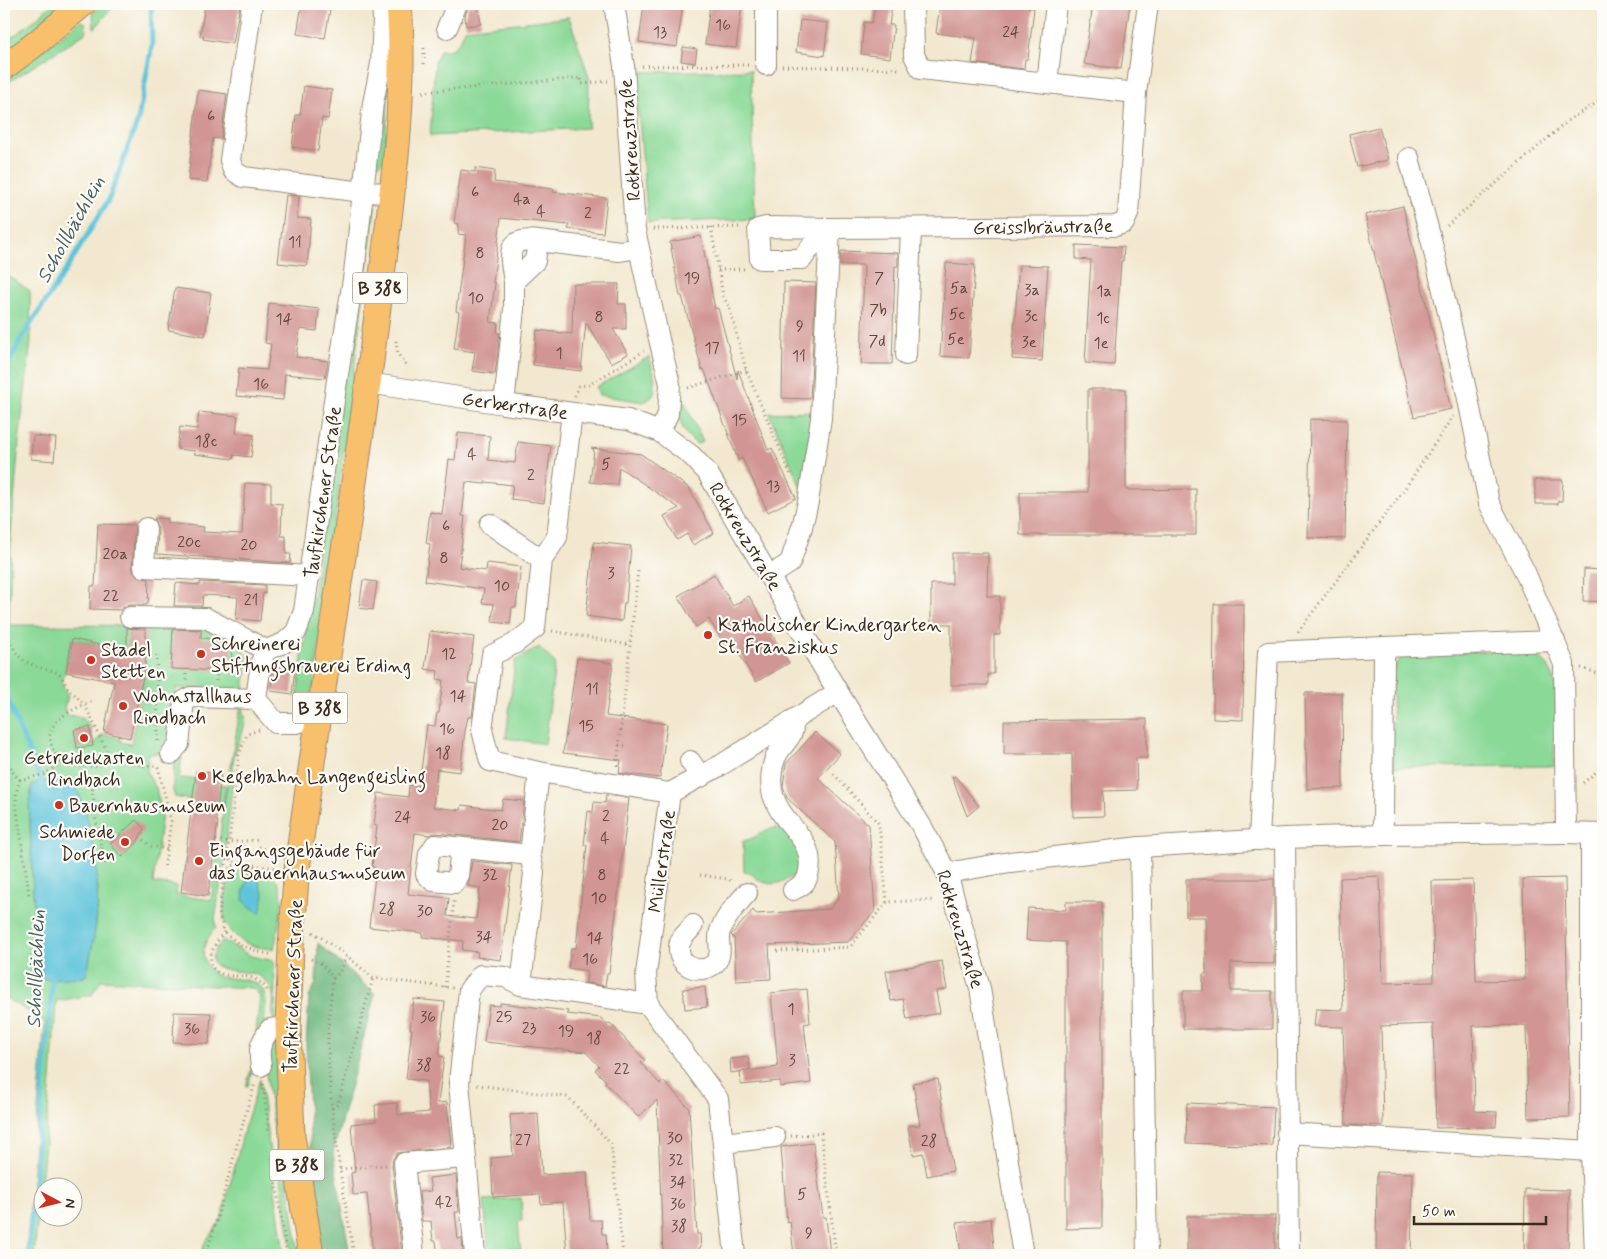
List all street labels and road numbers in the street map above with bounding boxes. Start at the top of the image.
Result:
street label: Rotkreuzstraße [614,78,647,202]
street label: Greisslbräustraße [973,214,1113,241]
road number: B 388 [352,272,408,304]
street label: Gerberstraße [460,387,569,426]
street label: Taufkirchener Straße [299,405,348,580]
street label: Rotkreuzstraße [702,478,787,596]
road number: B 388 [292,692,348,724]
street label: Müllerstraße [643,808,682,914]
street label: Rotkreuzstraße [930,867,989,992]
street label: Taufkirchener Straße [278,899,309,1073]
road number: B 388 [270,1150,324,1180]

